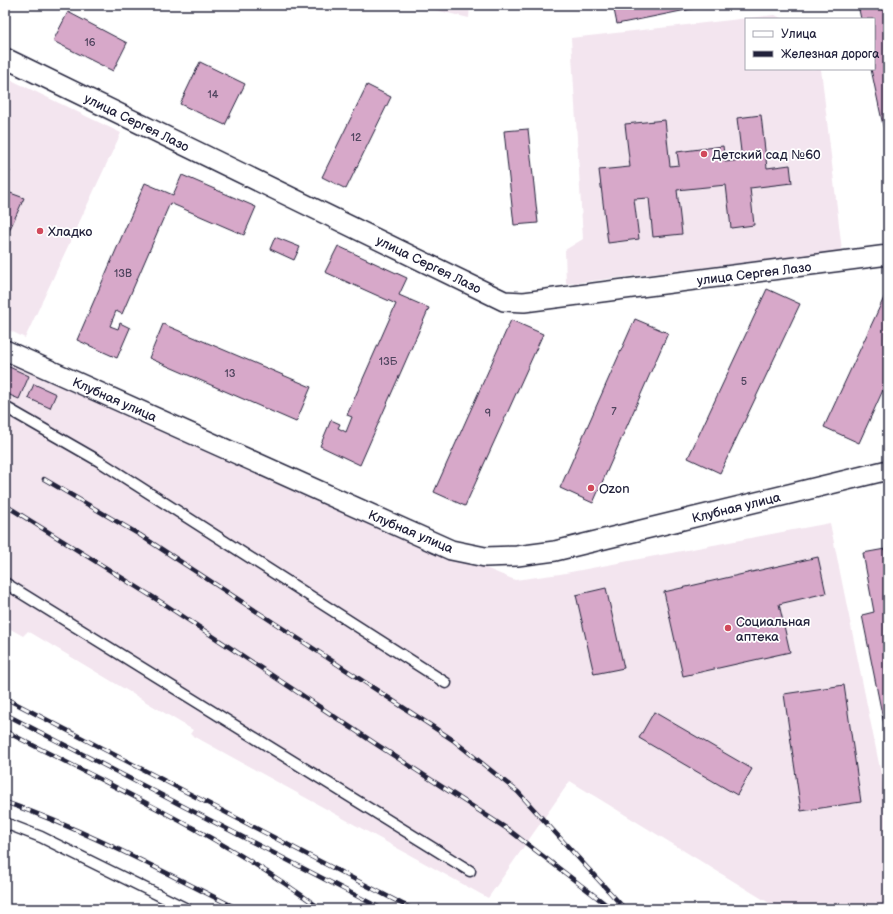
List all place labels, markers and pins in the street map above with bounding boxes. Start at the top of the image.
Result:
place label: Детский сад №60 [712,147,821,163]
marker: Детский сад №60 [699,149,709,159]
place label: Хладко [48,224,93,240]
marker: Хладко [35,226,45,236]
place label: Ozon [599,481,629,497]
marker: Ozon [586,483,596,493]
place label: Социальная аптека [736,614,810,645]
marker: Социальная аптека [723,623,733,633]

